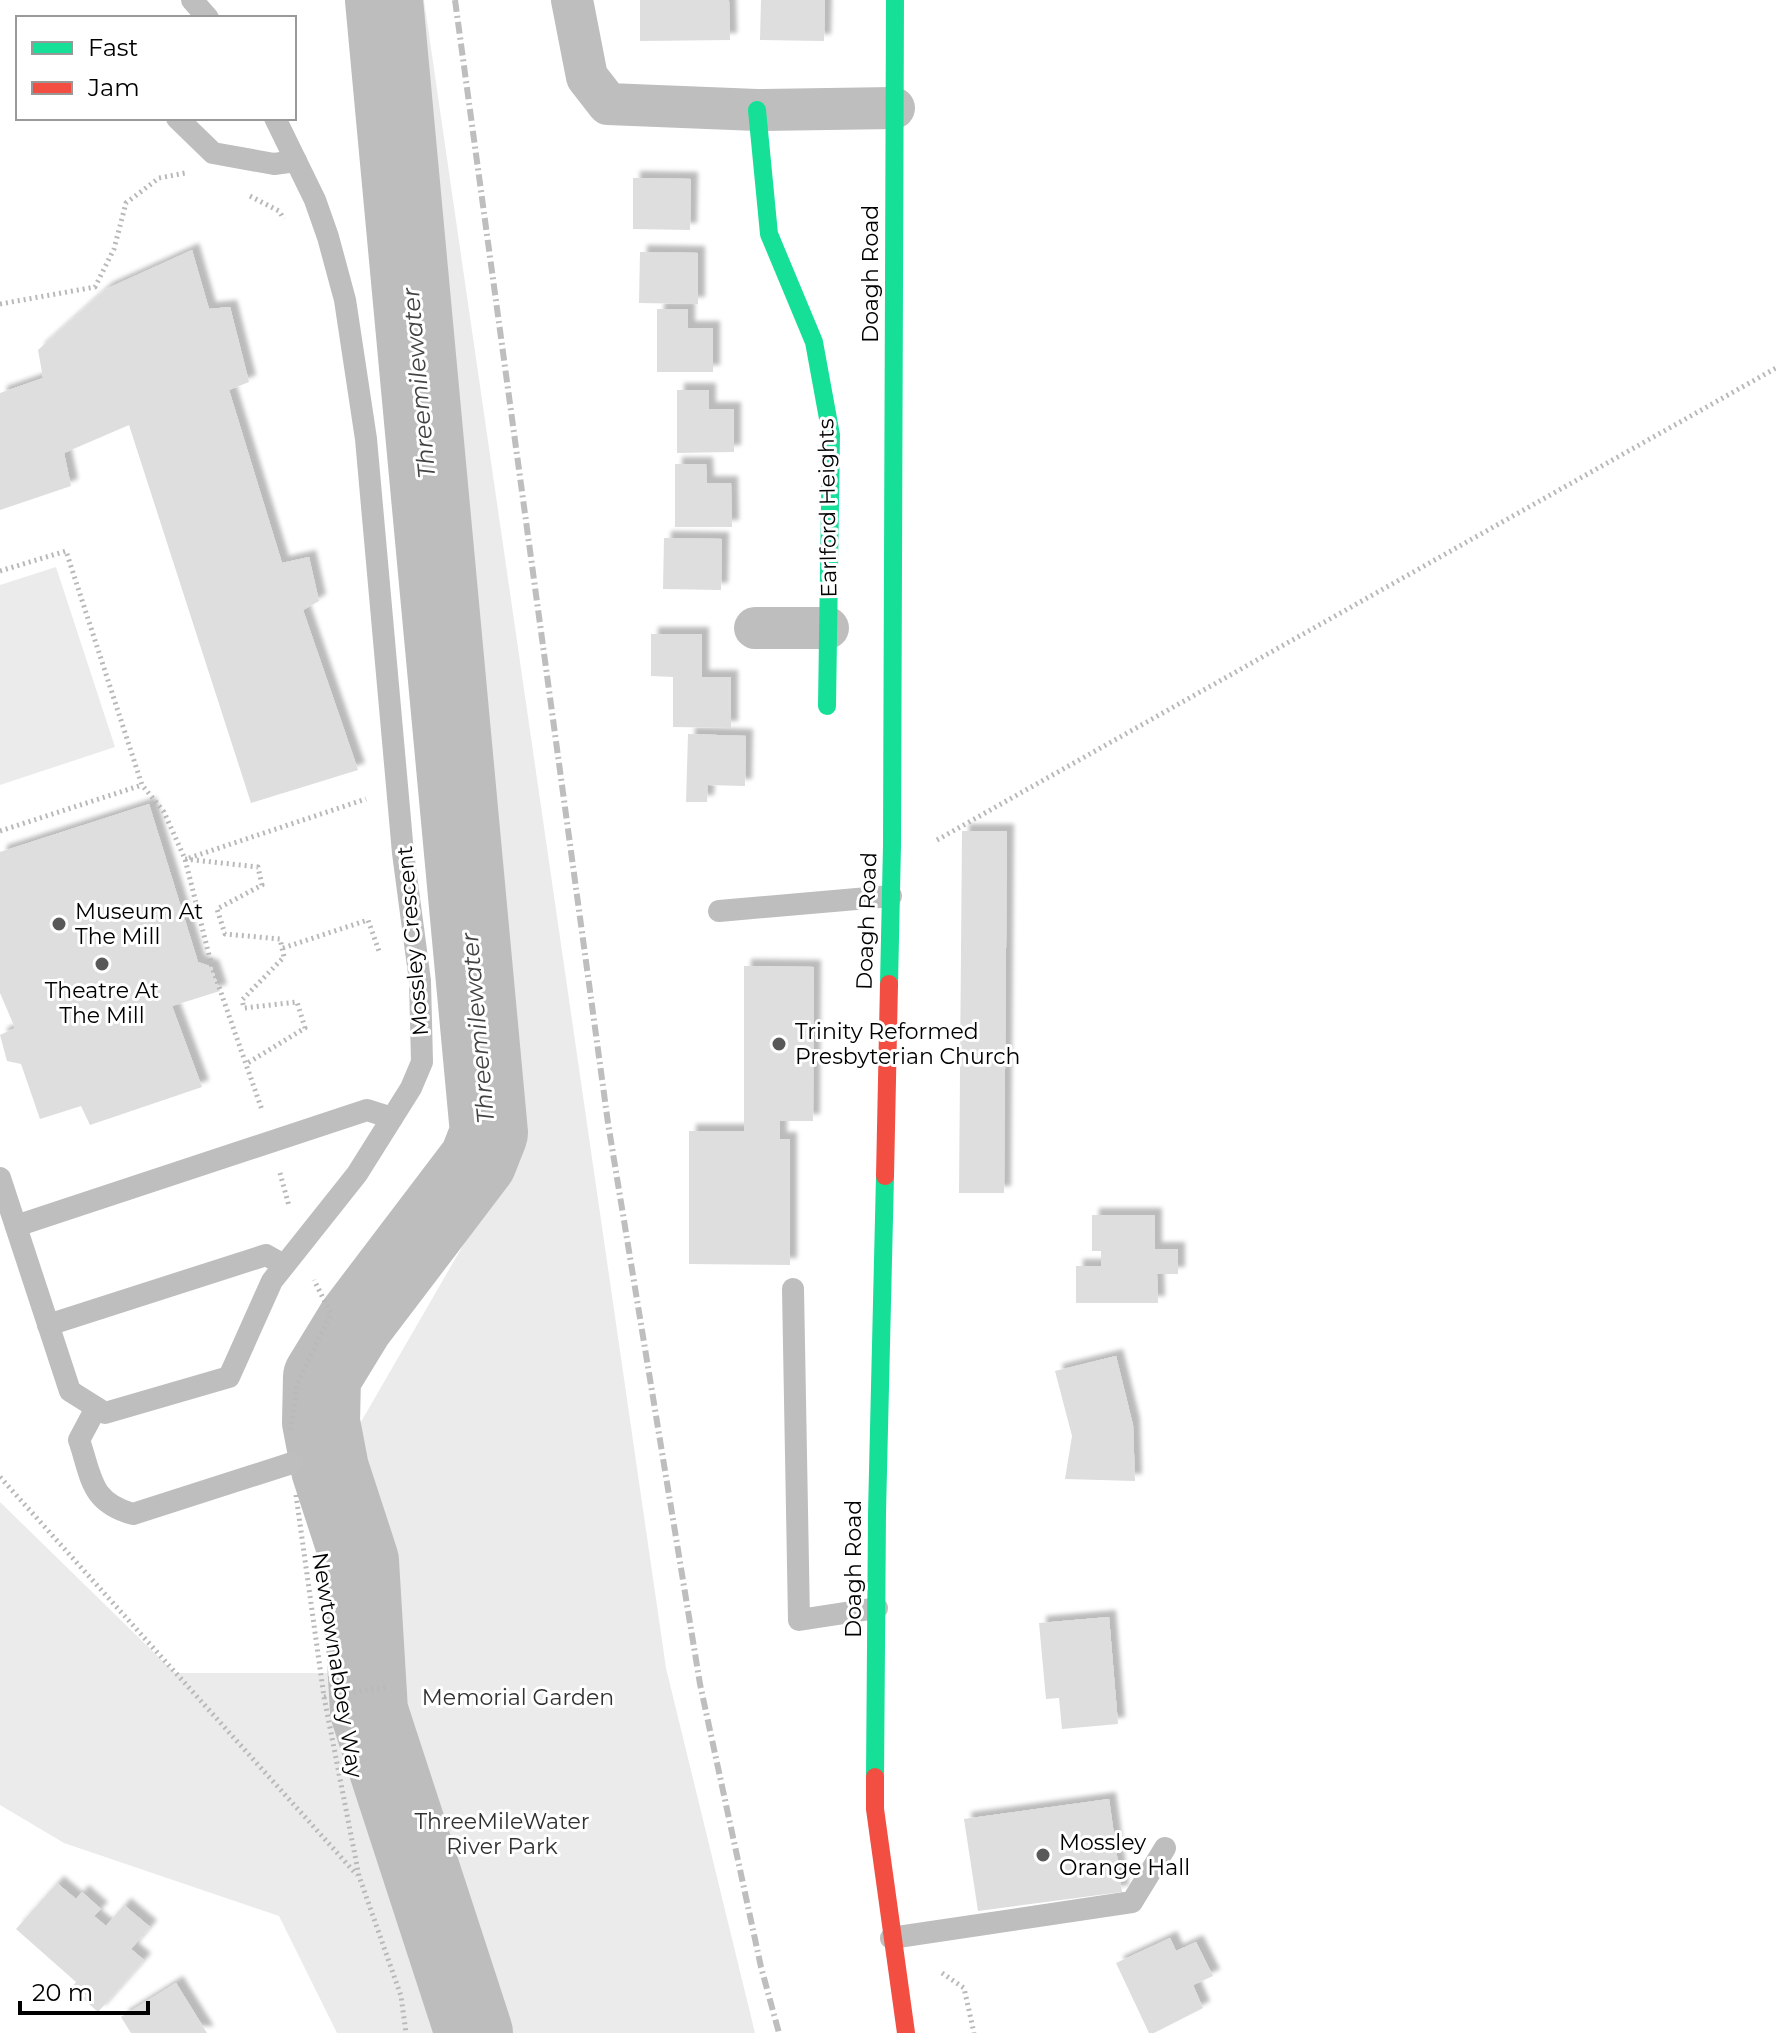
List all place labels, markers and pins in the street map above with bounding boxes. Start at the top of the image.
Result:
place label: Museum At The Mill [75,898,203,950]
marker: Museum At The Mill [50,915,68,933]
marker: Theatre At The Mill [93,955,111,973]
place label: Theatre At The Mill [45,977,159,1029]
place label: Trinity Reformed Presbyterian Church [795,1018,1020,1070]
marker: Trinity Reformed Presbyterian Church [770,1035,788,1053]
place label: Mossley Orange Hall [1059,1829,1190,1881]
marker: Mossley Orange Hall [1034,1846,1052,1864]

